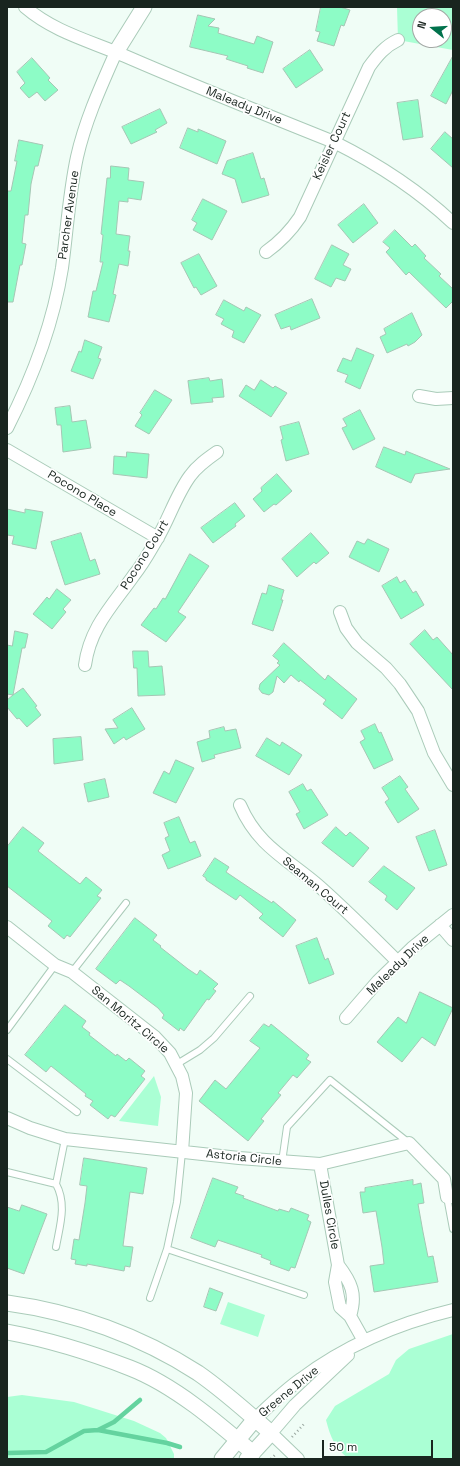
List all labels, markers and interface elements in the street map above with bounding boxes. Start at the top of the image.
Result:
north arrow [412,8,452,48]
text: N [414,19,429,30]
street label: Maleady Drive [204,84,284,128]
street label: Keisler Court [310,110,354,182]
street label: Parcher Avenue [56,169,82,261]
street label: Pocono Place [45,468,119,520]
street label: Pocono Court [118,518,172,592]
street label: Seaman Court [279,854,351,918]
street label: Maleady Drive [364,932,432,998]
street label: San Moritz Circle [88,983,172,1057]
street label: Astoria Circle [205,1147,283,1169]
street label: Dulles Circle [316,1179,342,1251]
street label: Greene Drive [256,1364,322,1420]
scale bar [324,1432,435,1458]
text: 50 m [329,1439,357,1455]

